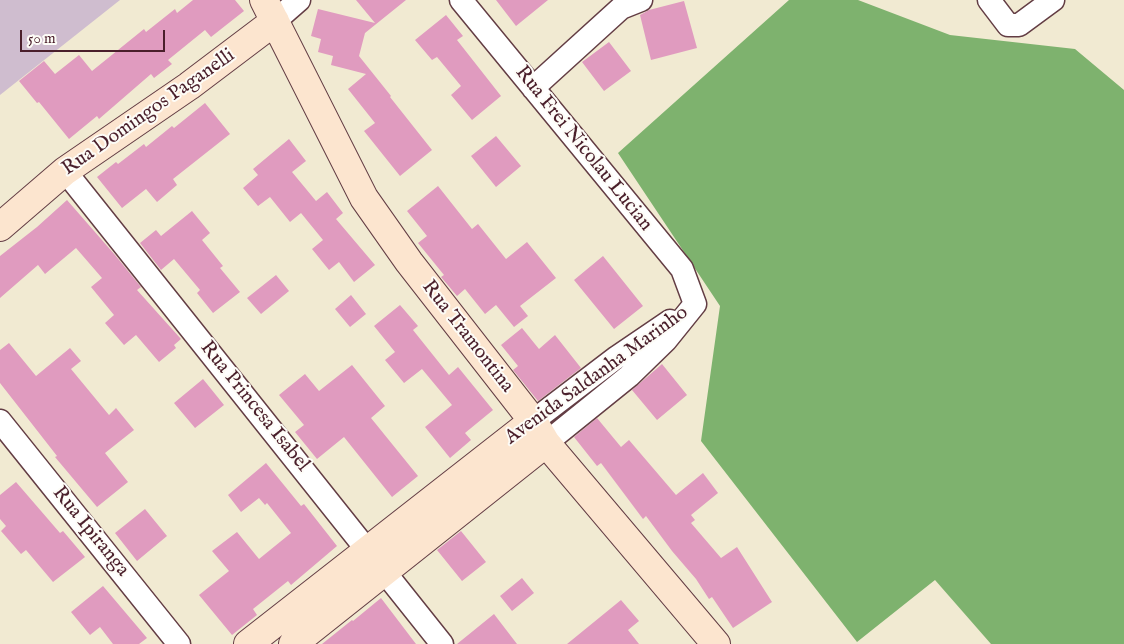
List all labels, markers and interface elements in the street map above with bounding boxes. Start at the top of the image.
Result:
scale bar [22,20,168,52]
text: 50 m [28,29,56,48]
street label: Rua Domingos Paganelli [58,44,240,182]
street label: Rua Frei Nicolau Lucian [509,62,657,236]
street label: Rua Tramontina [416,276,518,398]
street label: Avenida Saldanha Marinho [501,301,693,451]
street label: Rua Princesa Isabel [194,337,314,477]
street label: Rua Ipiranga [46,482,134,582]

